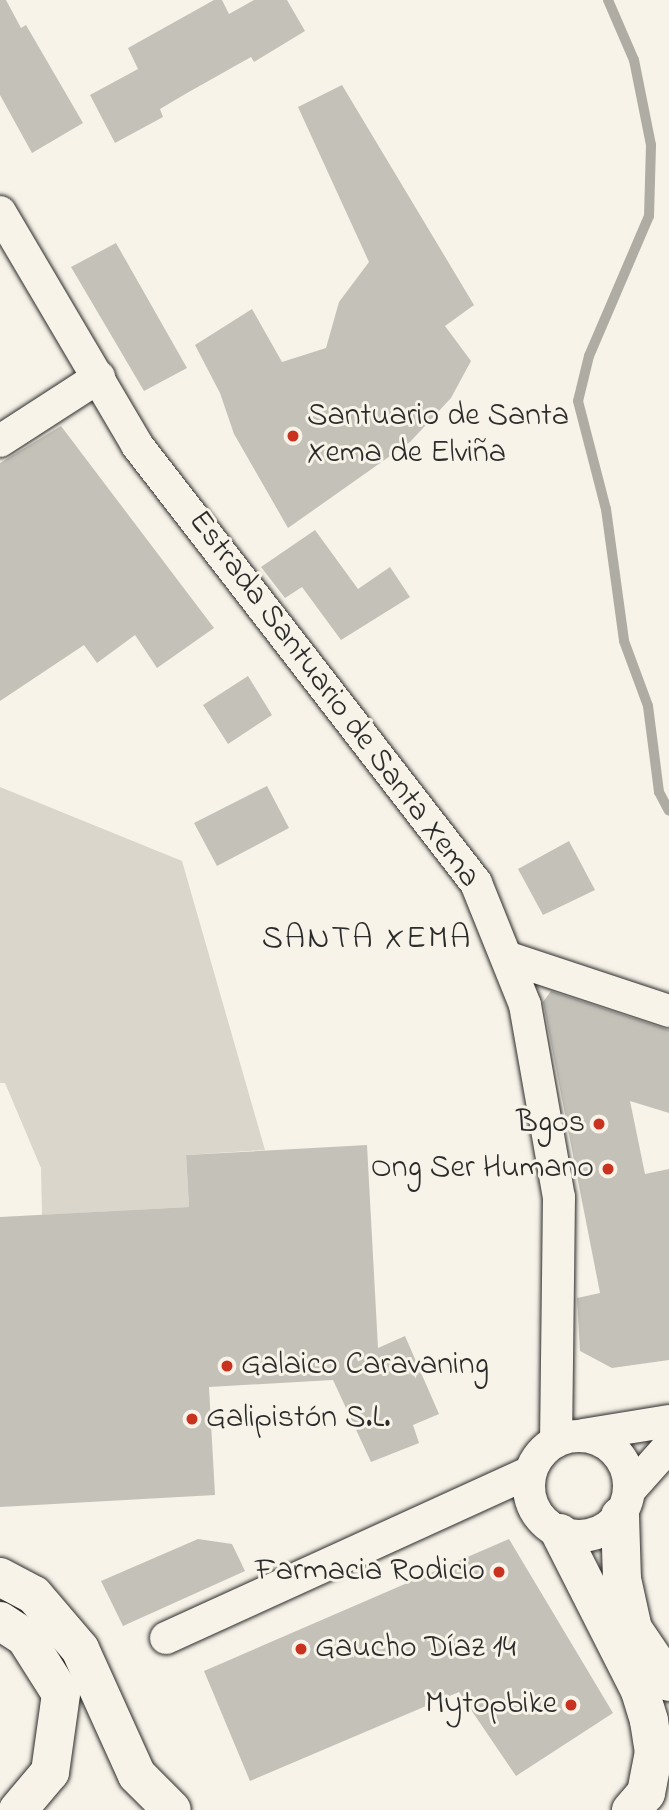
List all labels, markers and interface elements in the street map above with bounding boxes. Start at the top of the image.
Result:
place label: Santuario de Santa Xema de Elviña [307,399,569,474]
marker: Santuario de Santa Xema de Elviña [285,428,301,444]
street label: Estrada Santuario de Santa Xema [179,504,487,896]
district label: SANTA XEMA [263,920,471,960]
place label: Bgos [516,1105,585,1143]
marker: Bgos [591,1116,607,1132]
place label: Ong Ser Humano [371,1150,594,1188]
marker: Ong Ser Humano [600,1161,616,1177]
place label: Galaico Caravaning [241,1347,489,1385]
marker: Galaico Caravaning [219,1358,235,1374]
place label: Galipistón S.L. [206,1400,391,1438]
marker: Galipistón S.L. [184,1411,200,1427]
place label: Farmacia Rodicio [255,1553,485,1591]
marker: Farmacia Rodicio [491,1564,507,1580]
place label: Gaucho Díaz 14 [315,1630,516,1668]
marker: Gaucho Díaz 14 [293,1641,309,1657]
place label: Mytopbike [425,1686,557,1724]
marker: Mytopbike [563,1697,579,1713]

